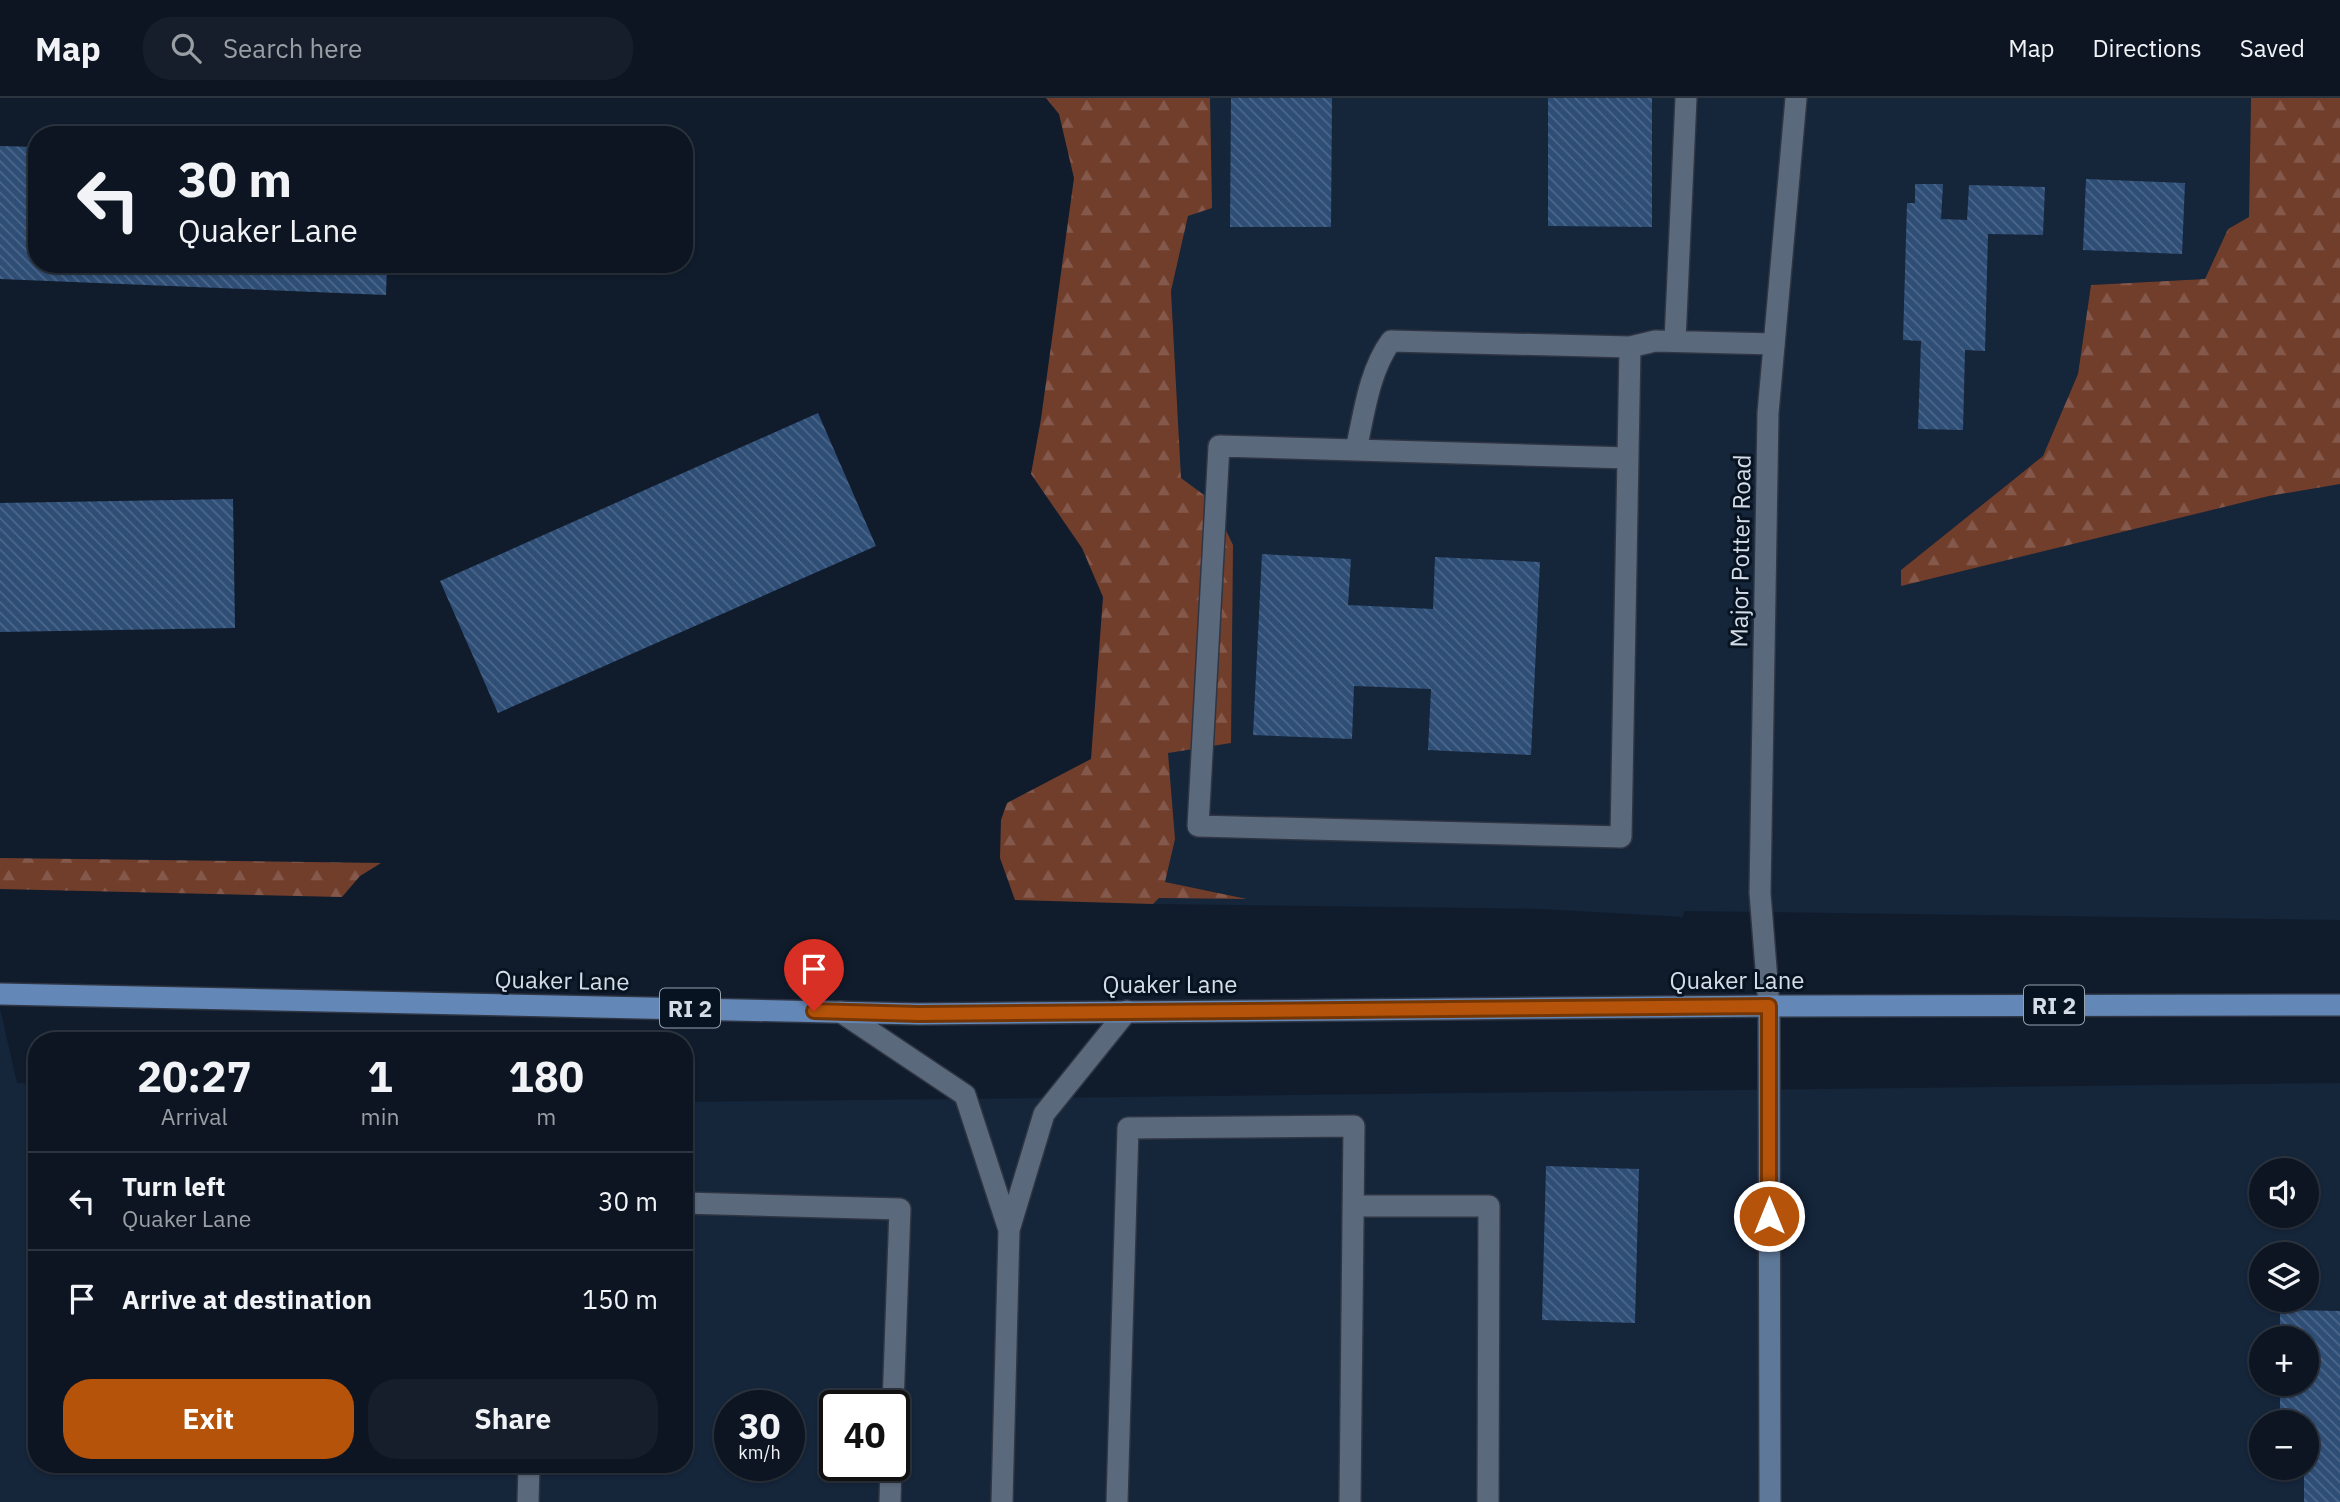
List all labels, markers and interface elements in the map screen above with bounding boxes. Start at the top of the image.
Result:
search box [143,17,633,80]
text: Map [35,27,101,70]
icon: search [167,29,205,67]
text: Search here [223,31,362,65]
text: Map [2008,32,2054,64]
text: Directions [2092,32,2202,64]
text: Saved [2240,32,2305,64]
text: 30 m [178,147,292,210]
icon: left [63,154,154,245]
text: Quaker Lane [178,209,358,251]
street label: Major Potter Road [1722,454,1758,648]
pin [784,939,844,1011]
icon: arrive [795,950,833,988]
street label: Quaker Lane [494,963,630,997]
street label: Quaker Lane [1670,964,1804,996]
street label: Quaker Lane [1103,968,1237,1000]
road number: RI 2 [2024,986,2084,1024]
road number: RI 2 [660,988,720,1028]
text: 20:27 [137,1049,252,1104]
text: 1 [367,1049,393,1104]
text: 180 [508,1049,584,1104]
text: Arrival [161,1101,228,1131]
text: min [361,1101,399,1131]
text: m [536,1101,556,1131]
map controls [2249,1158,2319,1480]
button: sound [2249,1158,2319,1228]
text: Turn left [122,1169,225,1203]
position arrow [1732,1179,1806,1253]
icon: left [63,1182,101,1220]
text: 30 m [598,1184,658,1218]
text: Quaker Lane [122,1203,251,1233]
button: layers [2249,1242,2319,1312]
icon: arrive [63,1280,101,1318]
text: Arrive at destination [122,1282,372,1316]
text: 150 m [582,1282,658,1316]
button: + [2249,1326,2319,1396]
button: Exit [63,1379,354,1459]
button: Share [368,1379,658,1459]
speed limit sign: 40 [819,1390,910,1481]
text: 30 [738,1403,781,1449]
button: − [2249,1410,2319,1480]
text: km/h [738,1441,781,1464]

